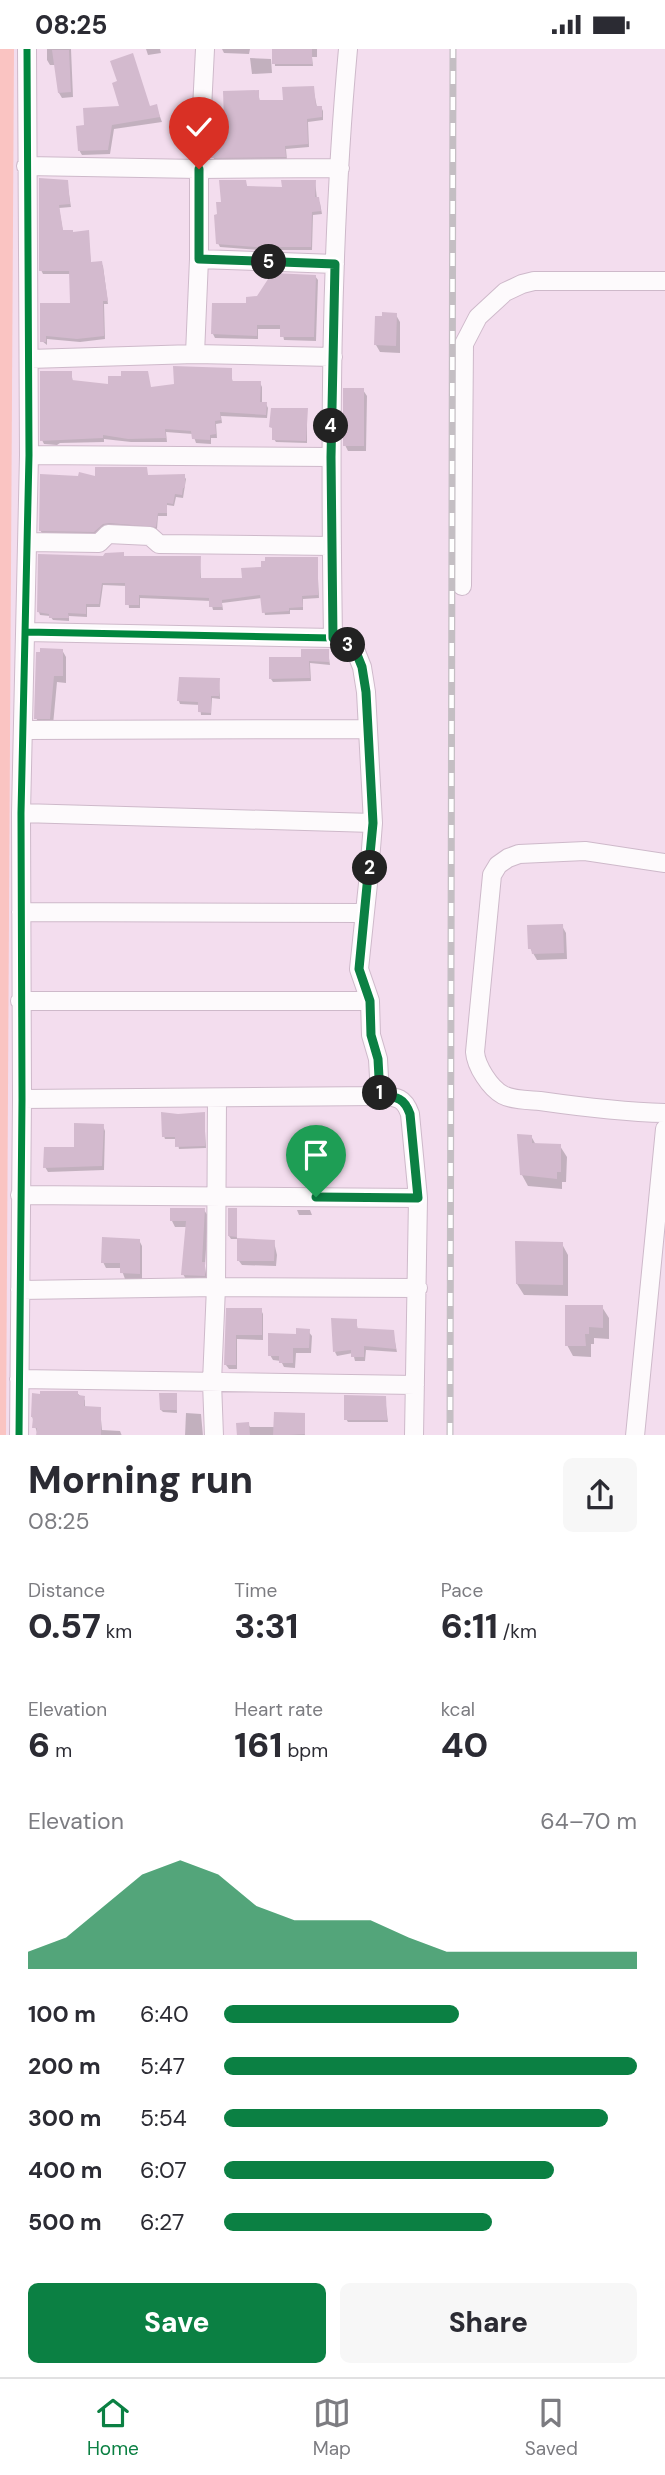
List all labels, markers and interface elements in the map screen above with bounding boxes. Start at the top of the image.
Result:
text: 08:25 [35,8,108,42]
pin [169,97,229,169]
icon: check [180,108,218,146]
pin: 5 [252,245,286,279]
text: 5 [263,249,274,274]
pin: 4 [314,409,348,443]
text: 4 [324,413,337,438]
pin: 3 [330,627,366,663]
text: 3 [342,632,353,657]
pin: 2 [352,851,388,885]
text: 2 [364,855,375,880]
pin: 1 [362,1075,398,1111]
text: 1 [376,1080,383,1105]
pin [286,1125,346,1197]
icon: arrive [297,1136,335,1174]
text: Morning run [28,1455,253,1505]
button: share [563,1458,637,1532]
text: 08:25 [28,1506,90,1536]
text: Distance [28,1578,105,1603]
text: Time [234,1578,277,1603]
text: Pace [441,1578,483,1603]
text: 0.57 [28,1603,101,1649]
text: 3:31 [234,1603,298,1649]
text: 6:11 [441,1603,498,1649]
text: km [101,1619,132,1644]
text: /km [498,1619,537,1644]
text: Elevation [28,1697,107,1722]
text: Heart rate [234,1697,323,1722]
text: kcal [441,1697,475,1722]
text: 6 [28,1722,50,1768]
text: 161 [234,1722,282,1768]
text: 40 [441,1722,488,1768]
text: m [50,1738,72,1763]
text: bpm [282,1738,328,1763]
text: Elevation [28,1806,124,1836]
text: 64–70 m [540,1806,637,1836]
text: 100 m [28,1999,96,2029]
text: 6:40 [140,1999,189,2029]
text: 200 m [28,2051,101,2081]
text: 5:47 [140,2051,185,2081]
text: 300 m [28,2103,101,2133]
text: 5:54 [140,2103,187,2133]
text: 400 m [28,2155,102,2185]
text: 6:07 [140,2155,187,2185]
text: 500 m [28,2207,102,2237]
text: 6:27 [140,2207,184,2237]
button: Save [28,2283,326,2363]
button: Share [340,2283,637,2363]
tab: Home [87,2394,139,2461]
tab: Map [313,2394,351,2461]
tab: Saved [525,2394,578,2461]

